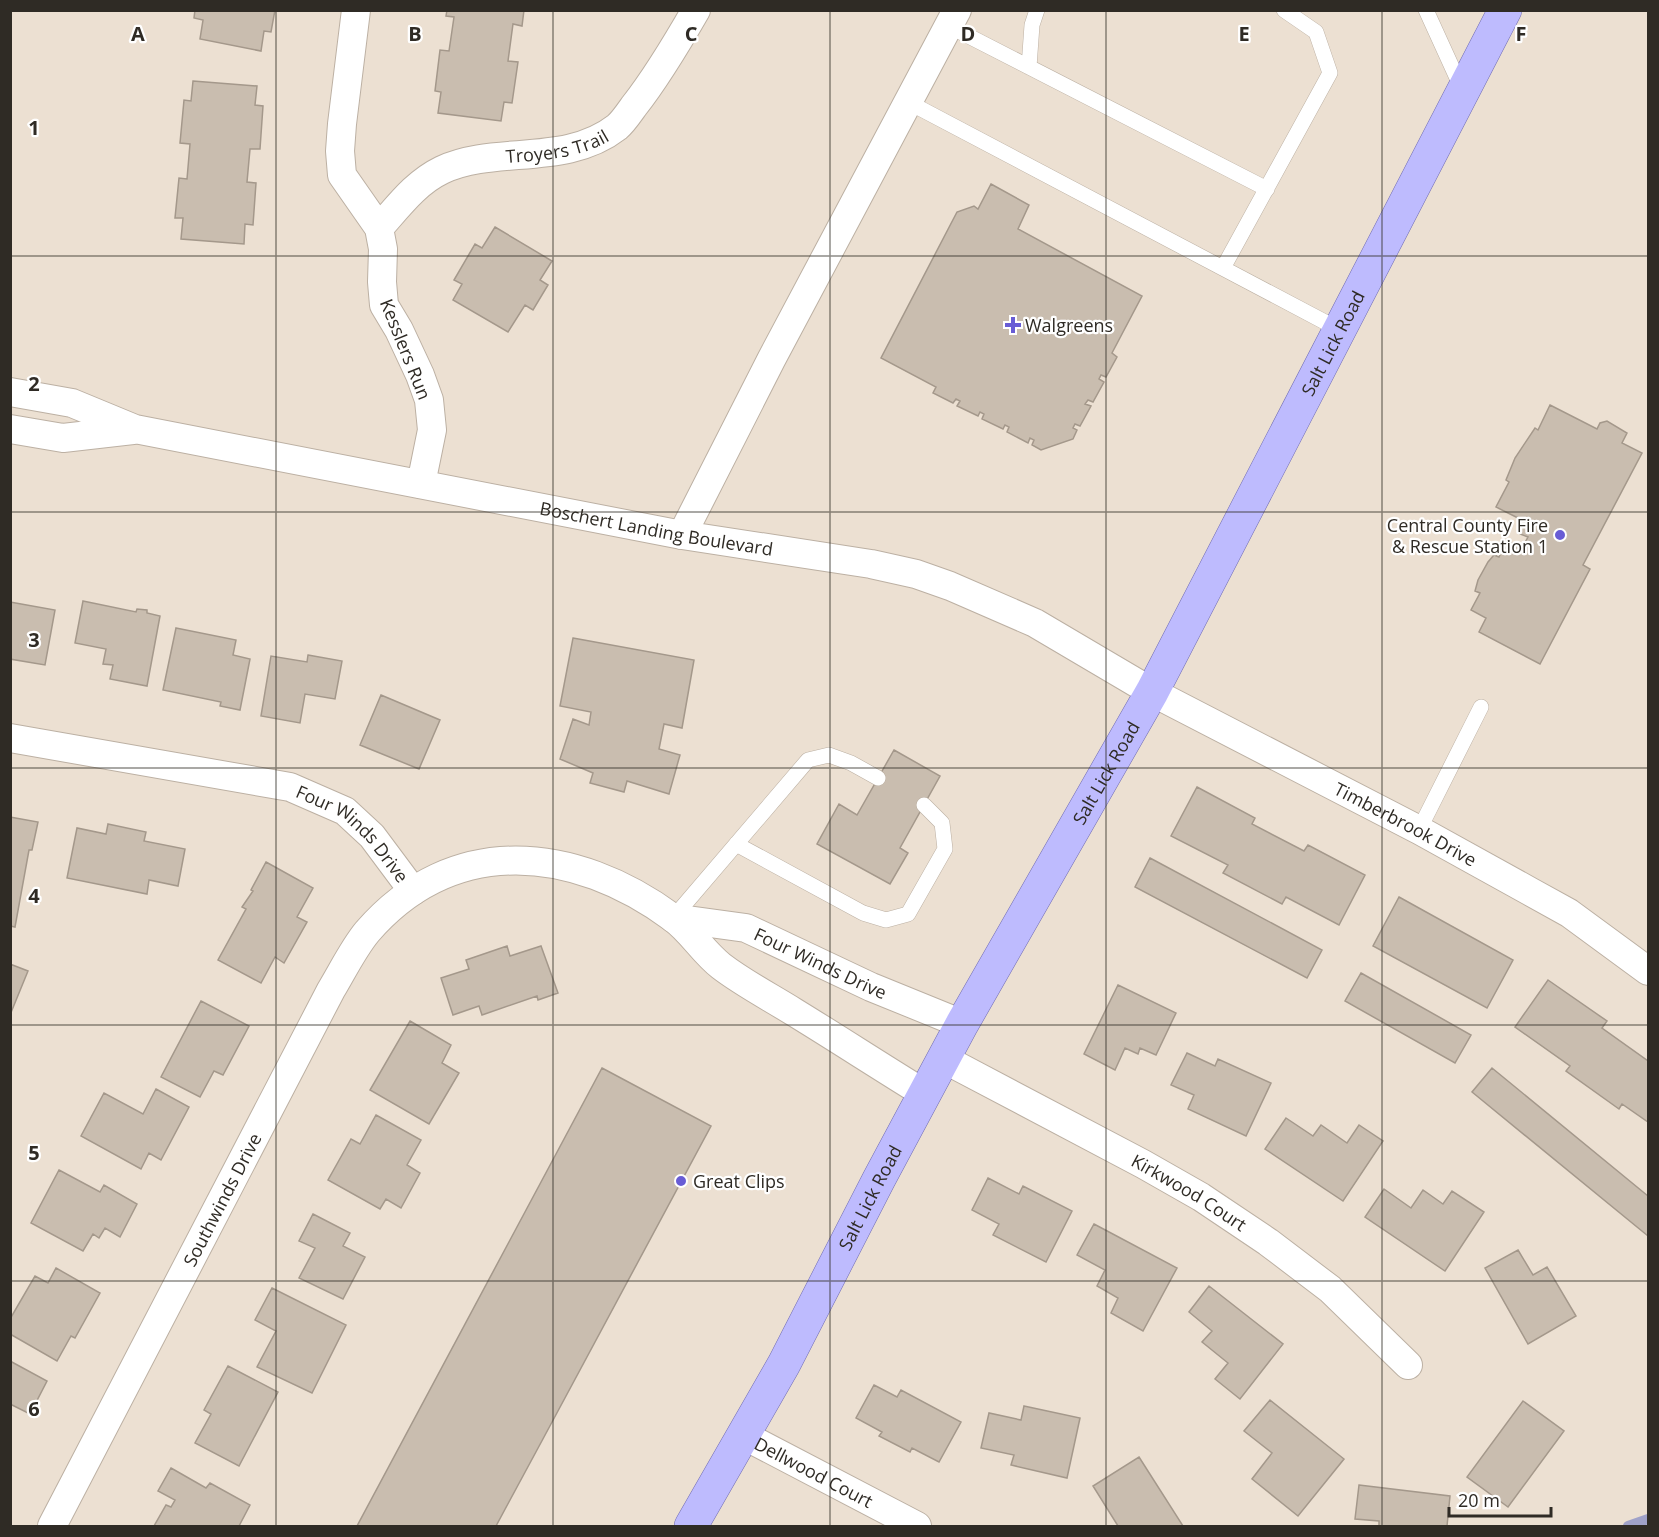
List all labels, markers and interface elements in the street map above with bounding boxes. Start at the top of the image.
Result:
text: A [131,20,145,47]
text: B [408,20,422,47]
text: C [685,20,698,47]
text: D [961,20,975,47]
text: E [1238,20,1250,47]
text: F [1516,20,1526,47]
text: 1 [28,114,40,141]
street label: Troyers Trail [505,124,613,168]
street label: Salt Lick Road [1295,286,1370,400]
street label: Kesslers Run [375,295,437,403]
place label: Walgreens [1025,313,1113,337]
marker: Walgreens [1006,318,1020,332]
text: 2 [28,370,40,397]
street label: Boschert Landing Boulevard [538,496,775,561]
place label: Central County Fire & Rescue Station 1 [1387,513,1548,558]
marker: Central County Fire & Rescue Station 1 [1553,528,1567,542]
text: 3 [28,626,40,653]
street label: Salt Lick Road [1067,717,1145,829]
street label: Timberbrook Drive [1330,776,1481,872]
street label: Four Winds Drive [292,779,414,887]
text: 4 [28,882,40,909]
street label: Four Winds Drive [750,922,890,1004]
street label: Southwinds Drive [177,1129,267,1270]
text: 5 [28,1139,40,1166]
street label: Salt Lick Road [833,1141,907,1254]
street label: Kirkwood Court [1127,1148,1251,1236]
place label: Great Clips [693,1169,785,1193]
marker: Great Clips [674,1174,688,1188]
text: 6 [28,1395,40,1422]
street label: Dellwood Court [750,1431,877,1513]
scale bar [1449,1480,1551,1518]
text: 20 m [1458,1488,1500,1512]

